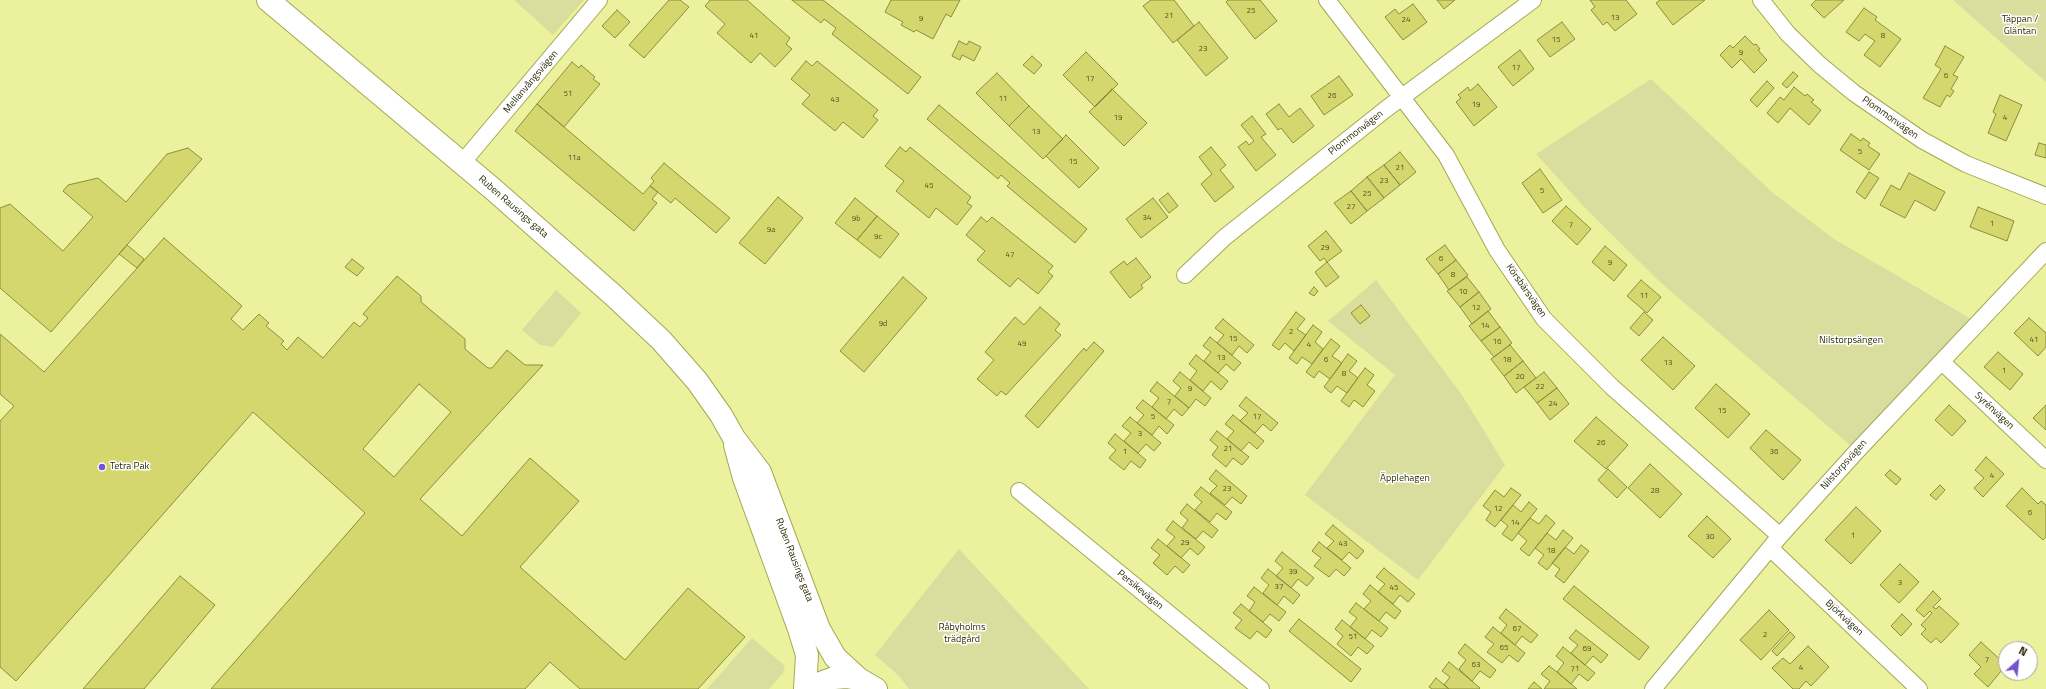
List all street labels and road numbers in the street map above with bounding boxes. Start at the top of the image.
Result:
street label: Mellanvångsvägen [501,48,561,116]
street label: Plommonvägen [1859,94,1921,142]
street label: Plommonvägen [1326,108,1386,158]
street label: Ruben Rausings gata [476,173,550,241]
street label: Körsbärsvägen [1503,262,1549,320]
street label: Syrénvägen [1972,390,2016,432]
street label: Nilstorpsvägen [1818,437,1870,493]
street label: Ruben Rausings gata [773,516,815,604]
street label: Persikevägen [1114,568,1166,612]
street label: Björkvägen [1823,598,1865,638]

